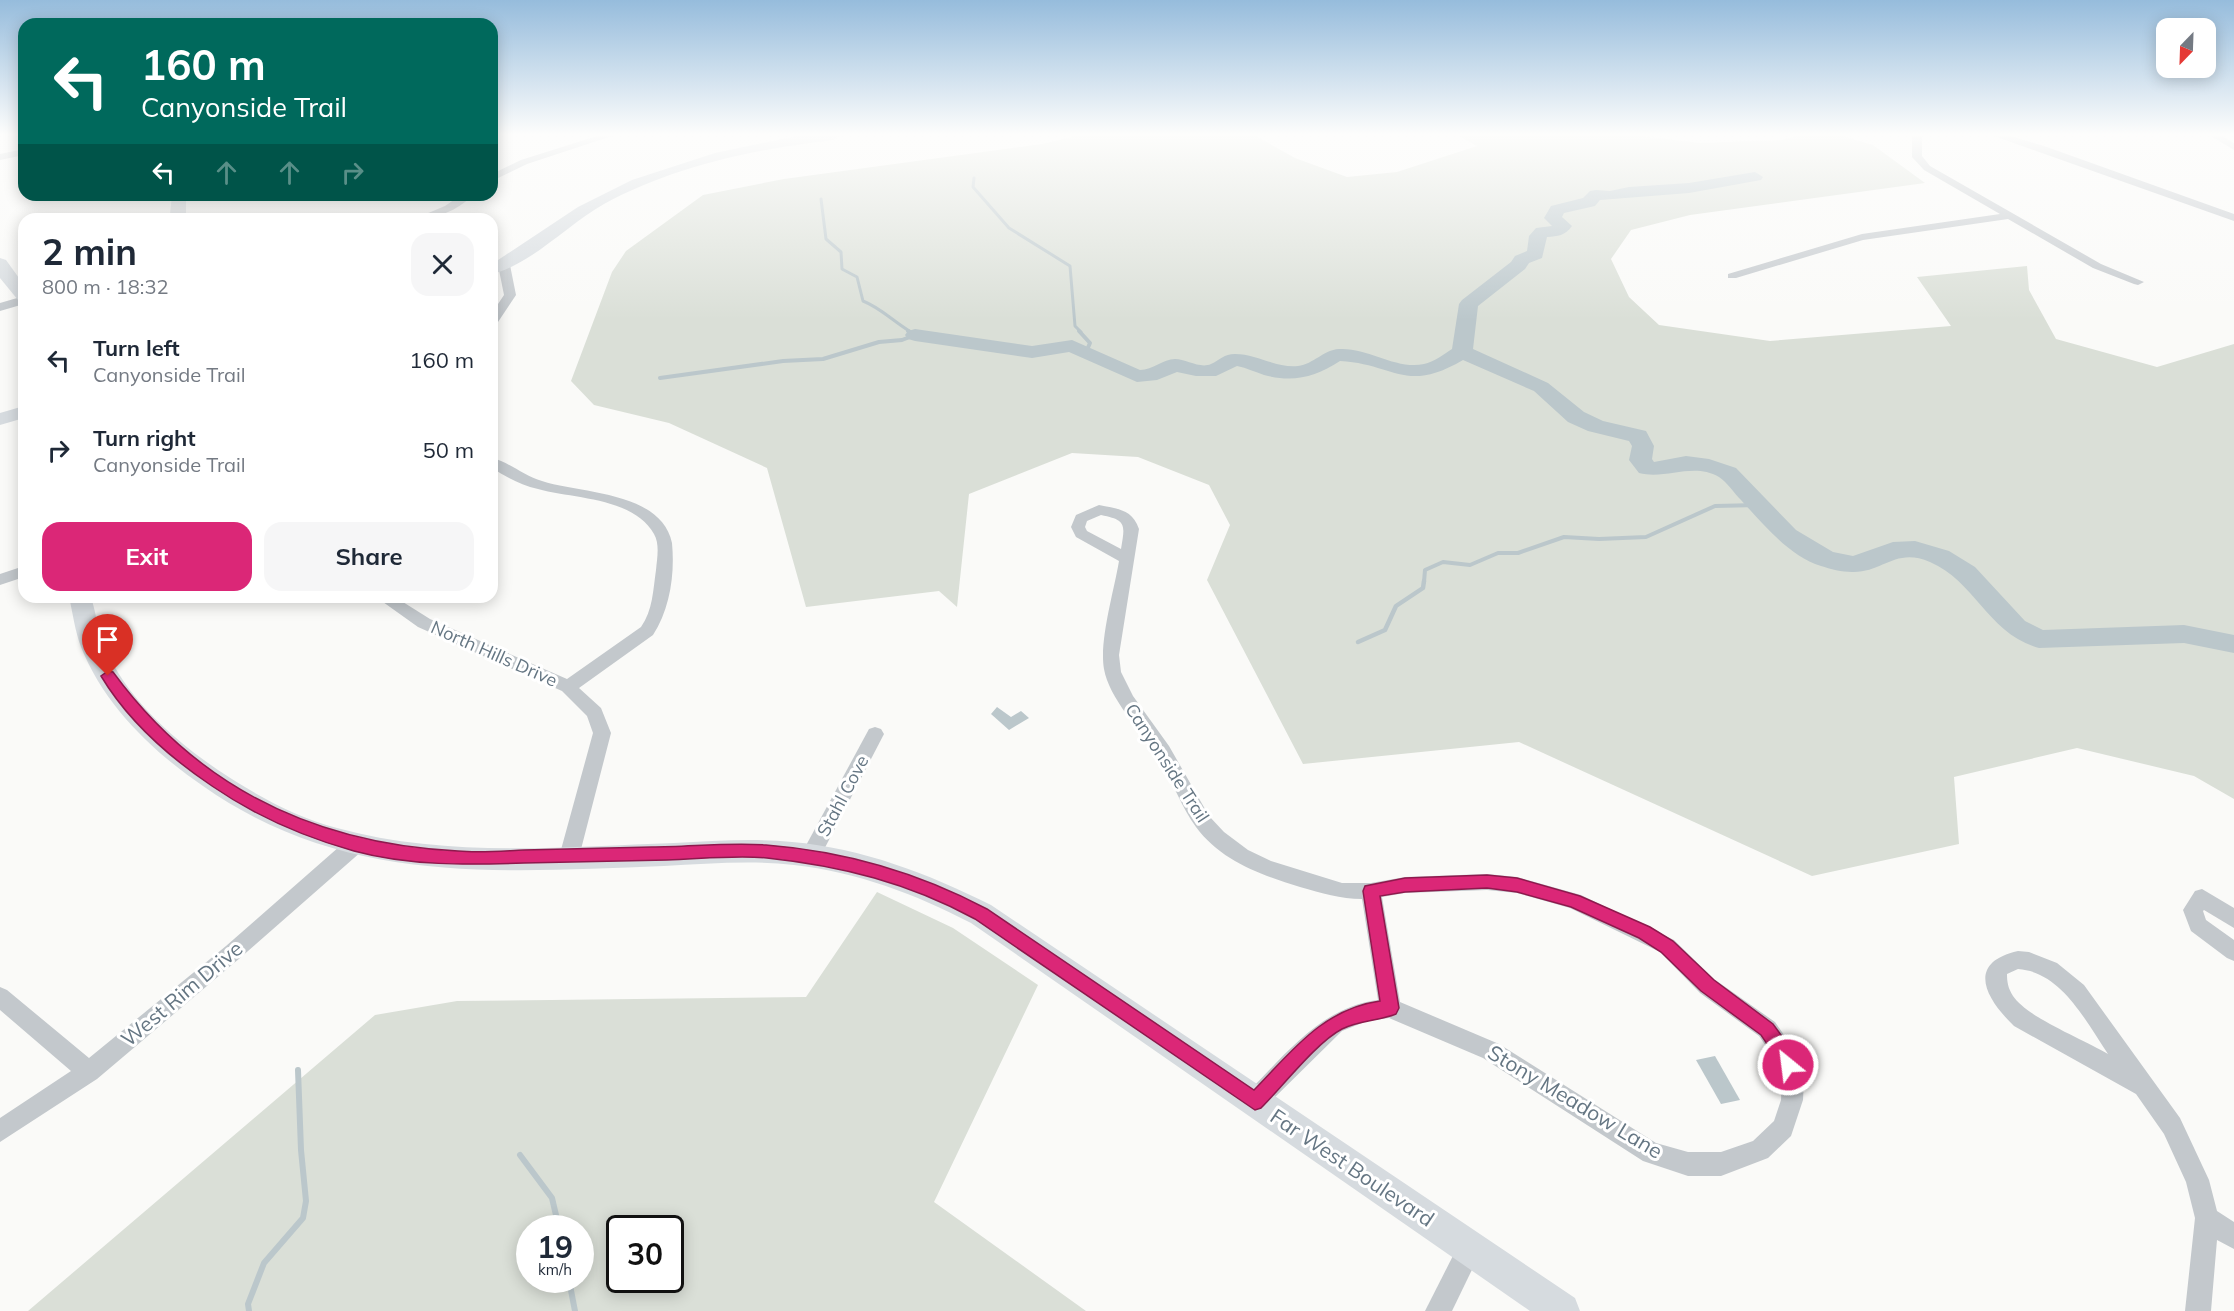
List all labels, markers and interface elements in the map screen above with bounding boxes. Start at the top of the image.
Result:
north arrow [2156,18,2216,78]
map controls [2156,18,2216,78]
text: 160 m [141,38,266,91]
icon: left [42,42,120,120]
text: Canyonside Trail [141,90,347,124]
icon: left [147,156,180,189]
icon: ahead [210,156,243,189]
icon: ahead [273,156,306,189]
icon: right [336,156,369,189]
text: 2 min [42,229,137,274]
button: close [411,233,474,296]
text: 800 m · 18:32 [42,274,168,299]
text: Turn left [93,334,180,362]
icon: left [42,344,75,377]
text: 160 m [409,346,474,374]
text: Canyonside Trail [93,362,246,387]
text: Turn right [93,424,196,452]
icon: right [42,434,75,467]
text: 50 m [423,436,474,464]
text: Canyonside Trail [93,452,246,477]
button: Exit [42,522,252,591]
button: Share [264,522,474,591]
pin [82,614,133,676]
street label: North Hills Drive [427,615,561,692]
icon: arrive [91,623,124,656]
street label: Canyonside Trail [1120,699,1214,827]
street label: Stahl Cove [812,751,874,840]
street label: West Rim Drive [115,935,248,1052]
position arrow [1756,1033,1820,1097]
street label: Stony Meadow Lane [1483,1039,1668,1164]
street label: Far West Boulevard [1266,1103,1439,1232]
speed limit sign: 30 [606,1215,684,1293]
text: 19 [537,1228,573,1266]
text: km/h [538,1260,572,1279]

